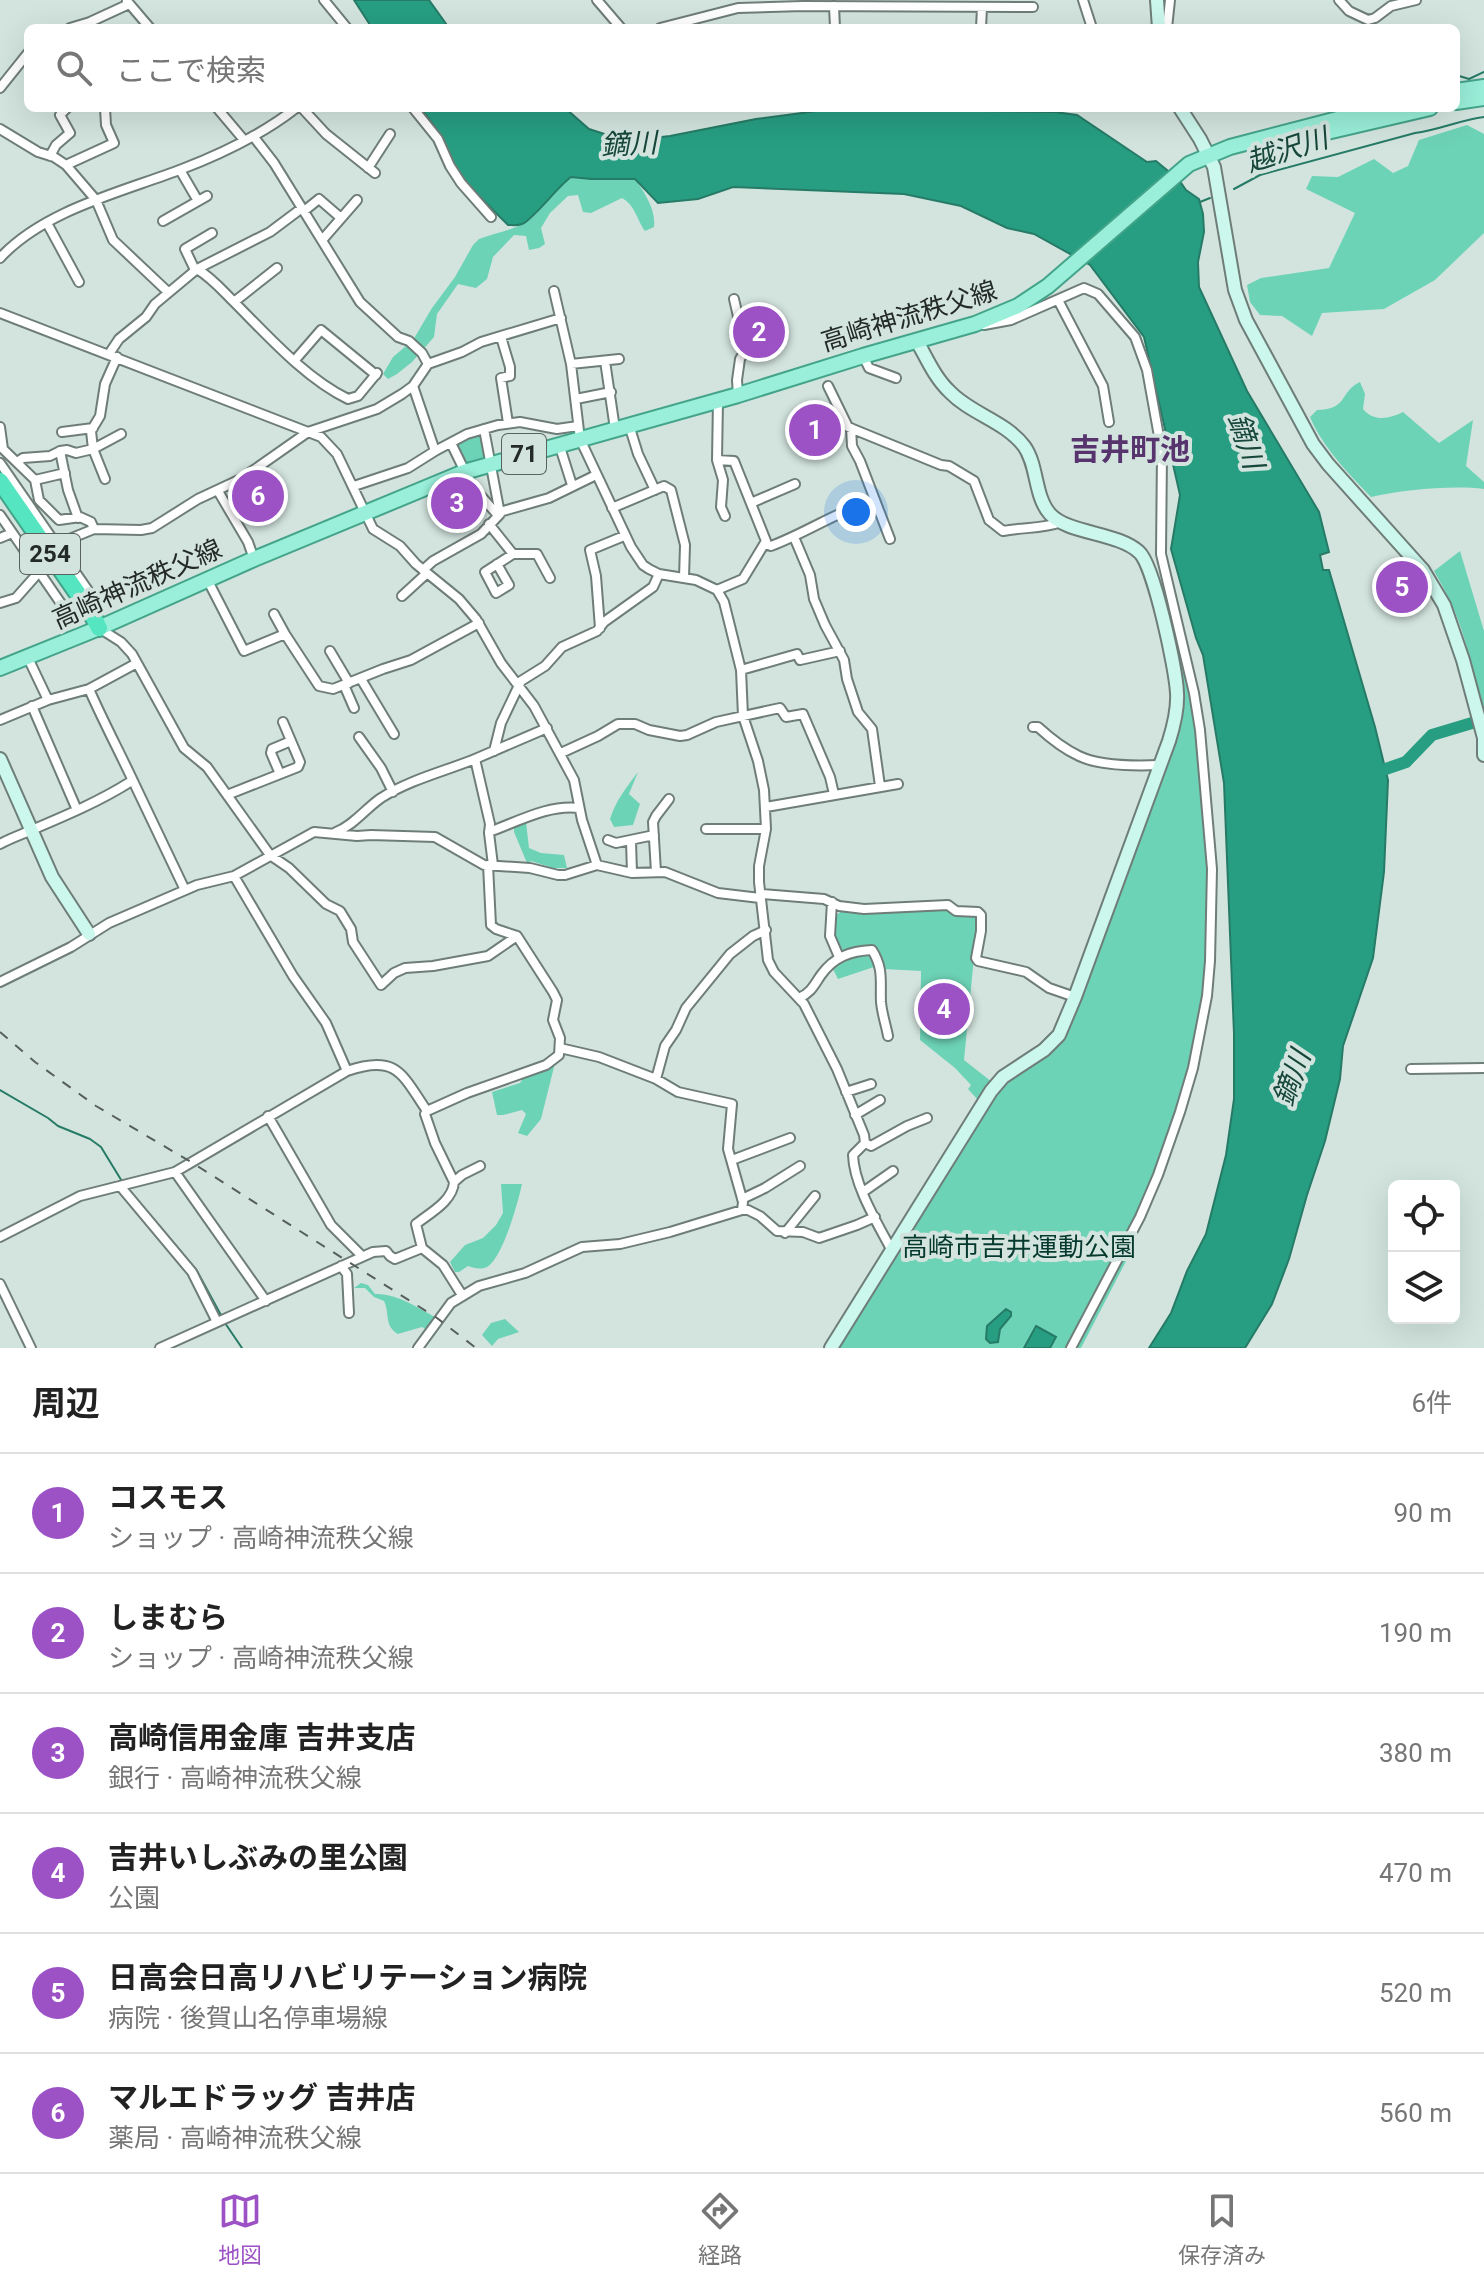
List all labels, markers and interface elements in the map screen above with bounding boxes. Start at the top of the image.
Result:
search box [24,24,1460,112]
icon: search [52,46,96,90]
text: ここで検索 [116,53,266,88]
water label: 越沢川 [1242,120,1335,179]
water label: 鏑川 [600,126,661,162]
street label: 高崎神流秩父線 [818,275,1000,357]
pin: 2 [733,302,785,362]
pin: 1 [789,400,841,460]
water label: 鏑川 [1222,409,1271,476]
district label: 吉井町池 [1070,432,1190,467]
road number: 71 [502,434,546,474]
pin: 6 [232,466,284,526]
pin: 3 [431,473,483,533]
your location [836,492,876,532]
street label: 高崎神流秩父線 [48,533,226,635]
road number: 254 [20,534,80,574]
pin: 5 [1376,557,1428,617]
pin: 4 [918,979,970,1039]
water label: 鏑川 [1267,1043,1318,1110]
map controls [1388,1180,1460,1324]
button: locate [1388,1180,1460,1252]
park label: 高崎市吉井運動公園 [902,1232,1136,1262]
button: layers [1388,1252,1460,1324]
text: 周辺 [32,1383,100,1423]
text: 6件 [1411,1388,1452,1418]
text: コスモス [108,1480,228,1515]
text: 1 [51,1498,65,1528]
text: 90 m [1394,1498,1452,1528]
text: ショップ · 高崎神流秩父線 [108,1523,414,1553]
text: しまむら [108,1600,228,1635]
text: 2 [51,1618,65,1648]
text: 190 m [1379,1618,1452,1648]
text: ショップ · 高崎神流秩父線 [108,1643,414,1673]
text: 高崎信用金庫 吉井支店 [108,1720,415,1755]
text: 3 [51,1738,65,1768]
text: 380 m [1379,1738,1452,1768]
text: 銀行 · 高崎神流秩父線 [108,1763,362,1793]
text: 吉井いしぶみの里公園 [108,1840,408,1875]
text: 4 [51,1858,65,1888]
text: 470 m [1379,1858,1452,1888]
text: 公園 [108,1883,160,1913]
text: 日高会日高リハビリテーション病院 [108,1960,587,1995]
text: 5 [51,1978,65,2008]
text: 520 m [1379,1978,1452,2008]
text: 病院 · 後賀山名停車場線 [108,2003,388,2033]
text: マルエドラッグ 吉井店 [108,2080,415,2115]
text: 6 [51,2098,65,2128]
text: 560 m [1379,2098,1452,2128]
text: 薬局 · 高崎神流秩父線 [108,2123,362,2153]
tab: 地図 [218,2189,262,2269]
tab: 経路 [698,2189,742,2269]
tab: 保存済み [1178,2189,1266,2269]

